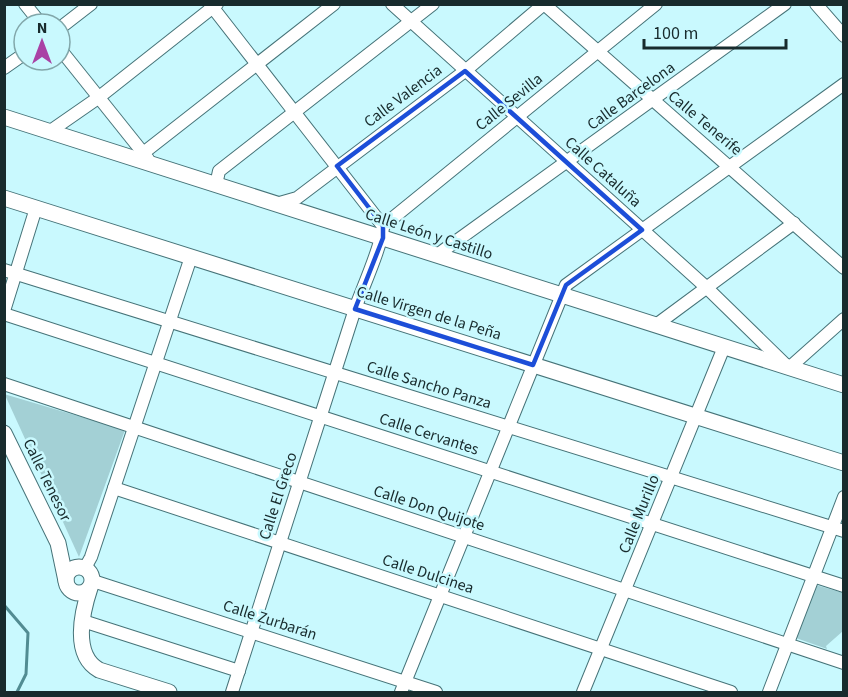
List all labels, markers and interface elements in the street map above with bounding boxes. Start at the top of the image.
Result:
north arrow [12,12,72,72]
scale bar [644,12,786,50]
text: N [37,17,47,39]
text: 100 m [653,21,698,46]
street label: Calle Barcelona [583,57,679,135]
street label: Calle Valencia [359,59,447,133]
street label: Calle Sevilla [471,68,547,136]
street label: Calle Tenerife [663,85,747,161]
street label: Calle Cataluña [560,132,646,212]
street label: Calle León y Castillo [362,203,496,265]
street label: Calle Virgen de la Peña [354,280,504,346]
street label: Calle Sancho Panza [364,356,494,414]
street label: Calle Cervantes [376,408,482,461]
street label: Calle Tenesor [17,435,77,525]
street label: Calle El Greco [253,449,303,543]
street label: Calle Murillo [613,471,665,557]
street label: Calle Don Quijote [371,480,487,536]
street label: Calle Dulcinea [379,549,477,599]
street label: Calle Zurbarán [220,594,320,646]

